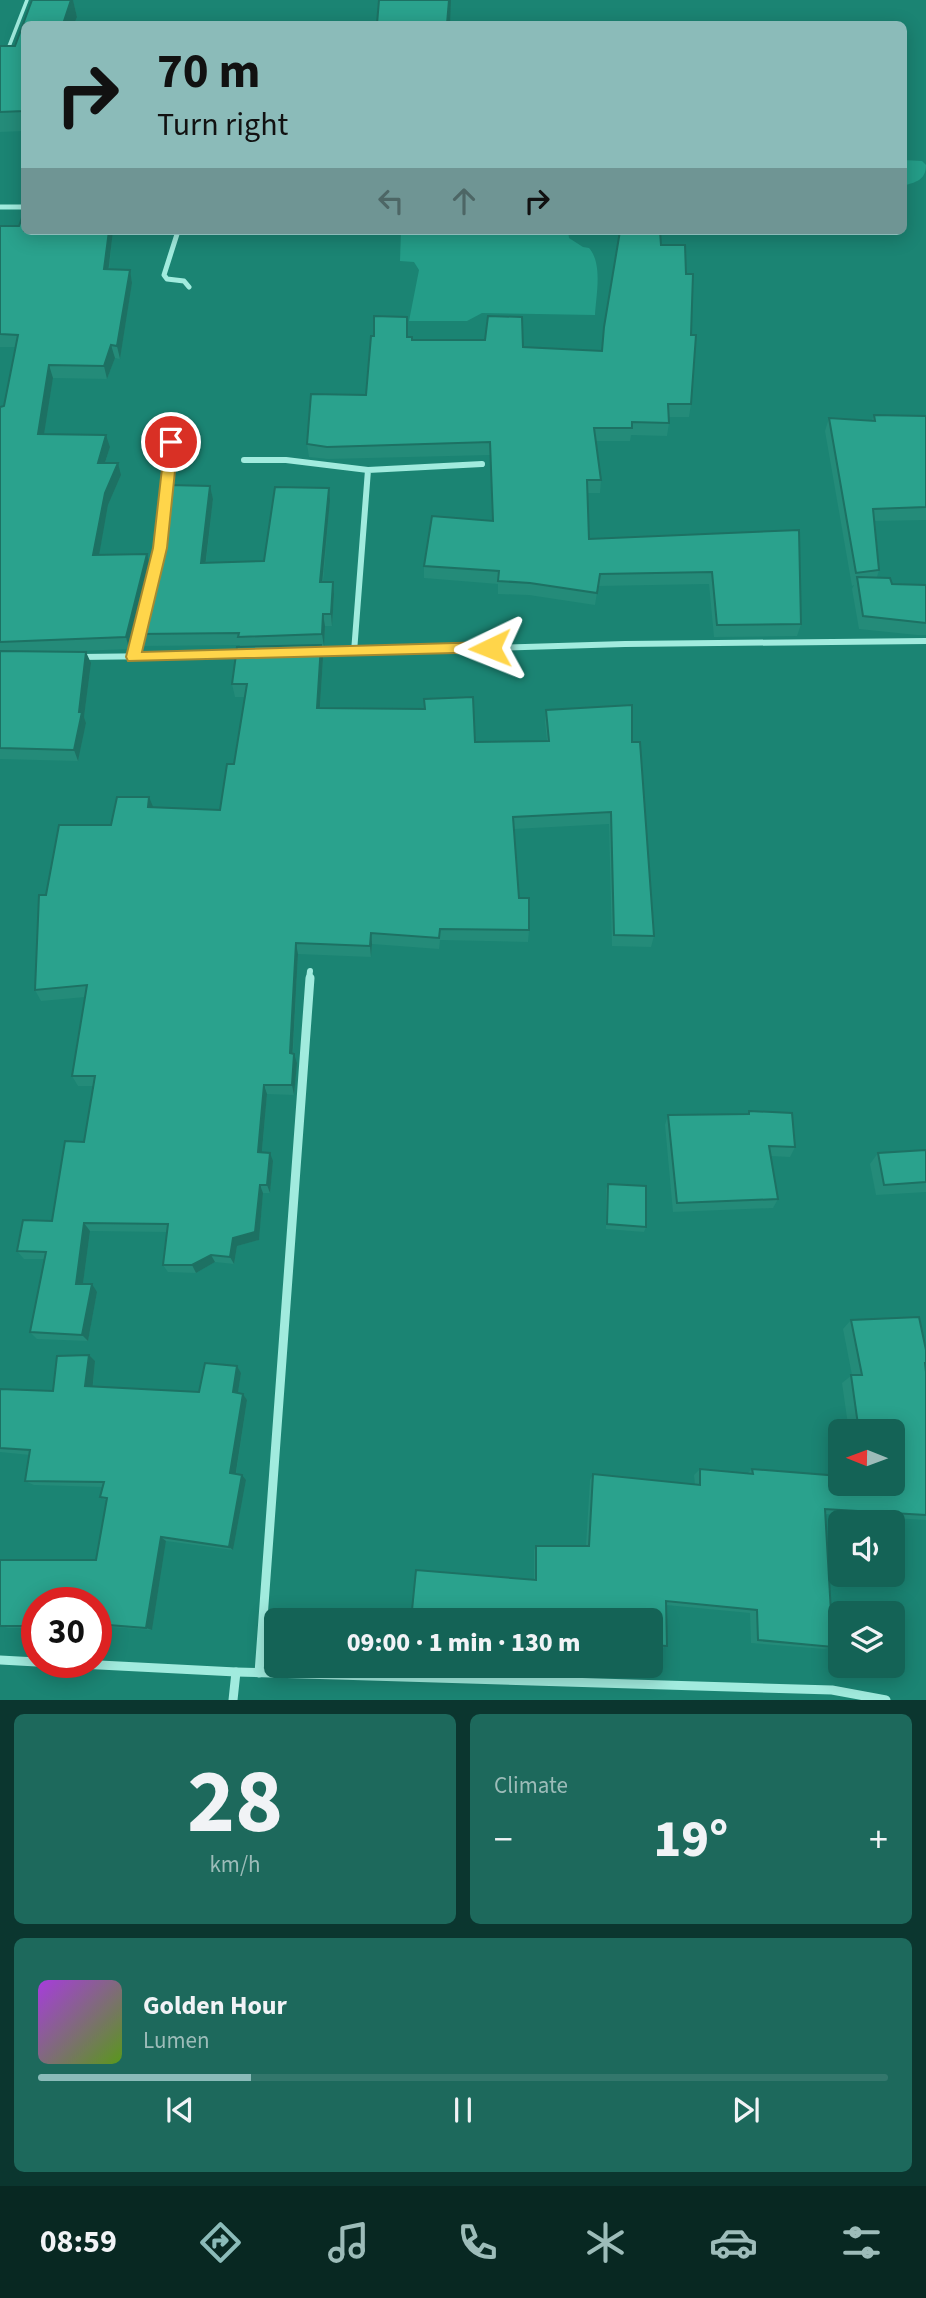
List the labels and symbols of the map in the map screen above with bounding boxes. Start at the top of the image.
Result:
pin [141,412,201,472]
position arrow [453,611,527,685]
north arrow [828,1419,905,1496]
speed limit sign: 30 [21,1587,112,1678]

